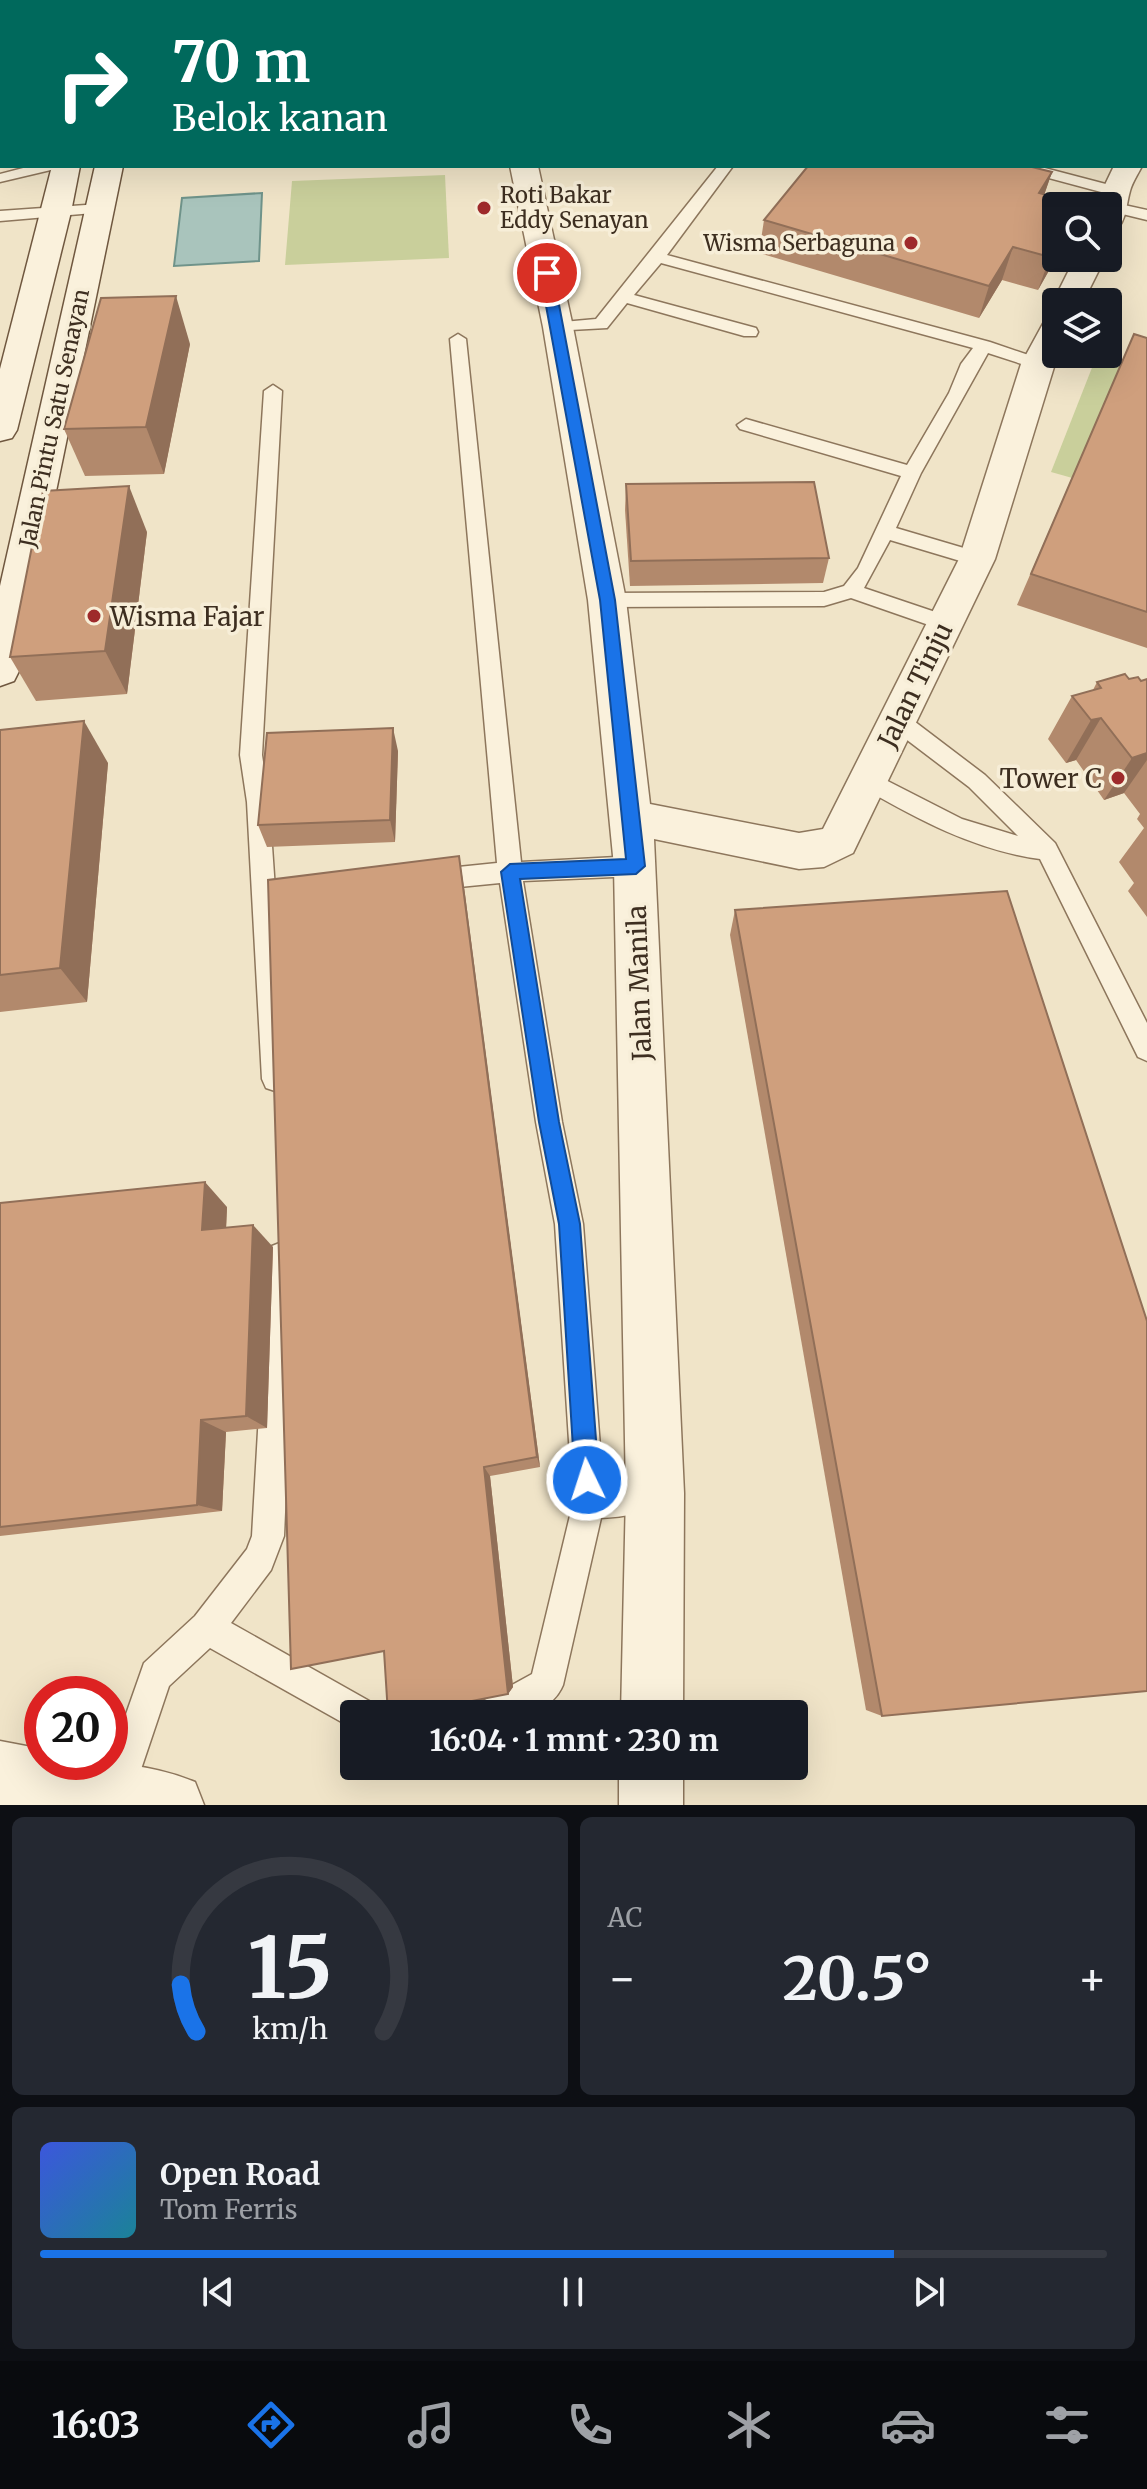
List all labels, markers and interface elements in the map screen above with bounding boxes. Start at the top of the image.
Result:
text: 70 m [172,27,310,97]
icon: right [40,32,144,136]
text: Belok kanan [172,96,388,141]
place label: Roti Bakar Eddy Senayan [500,181,649,234]
map controls [1042,192,1122,368]
button: search [1042,192,1122,272]
marker: Roti Bakar Eddy Senayan [475,199,493,217]
place label: Wisma Serbaguna [702,229,895,257]
marker: Wisma Serbaguna [902,234,920,252]
pin [513,239,581,307]
icon: arrive [525,251,569,295]
street label: Jalan Pintu Satu Senayan [13,286,95,551]
button: layers [1042,288,1122,368]
place label: Wisma Fajar [109,600,265,633]
marker: Wisma Fajar [85,607,103,625]
street label: Jalan Tinju [870,617,960,754]
place label: Tower C [999,762,1102,795]
marker: Tower C [1109,769,1127,787]
street label: Jalan Manila [620,905,658,1062]
position arrow [545,1438,629,1522]
speed limit sign: 20 [24,1676,128,1780]
text: 16:04 · 1 mnt · 230 m [429,1721,719,1759]
text: AC [608,1901,642,1934]
text: 15 [247,1916,332,2021]
text: 20.5° [782,1941,932,2016]
text: − [608,1951,637,2006]
text: + [1078,1951,1107,2006]
text: km/h [252,2011,328,2047]
text: Open Road [160,2155,320,2193]
text: Tom Ferris [160,2193,298,2226]
icon: previous [196,2270,240,2314]
icon: pause [551,2270,595,2314]
icon: next [907,2270,951,2314]
icon: directions [243,2397,299,2453]
icon: music [403,2397,459,2453]
icon: phone [562,2397,618,2453]
icon: climate [721,2397,777,2453]
icon: car [880,2397,936,2453]
icon: filters [1039,2397,1095,2453]
text: 16:03 [52,2403,140,2448]

